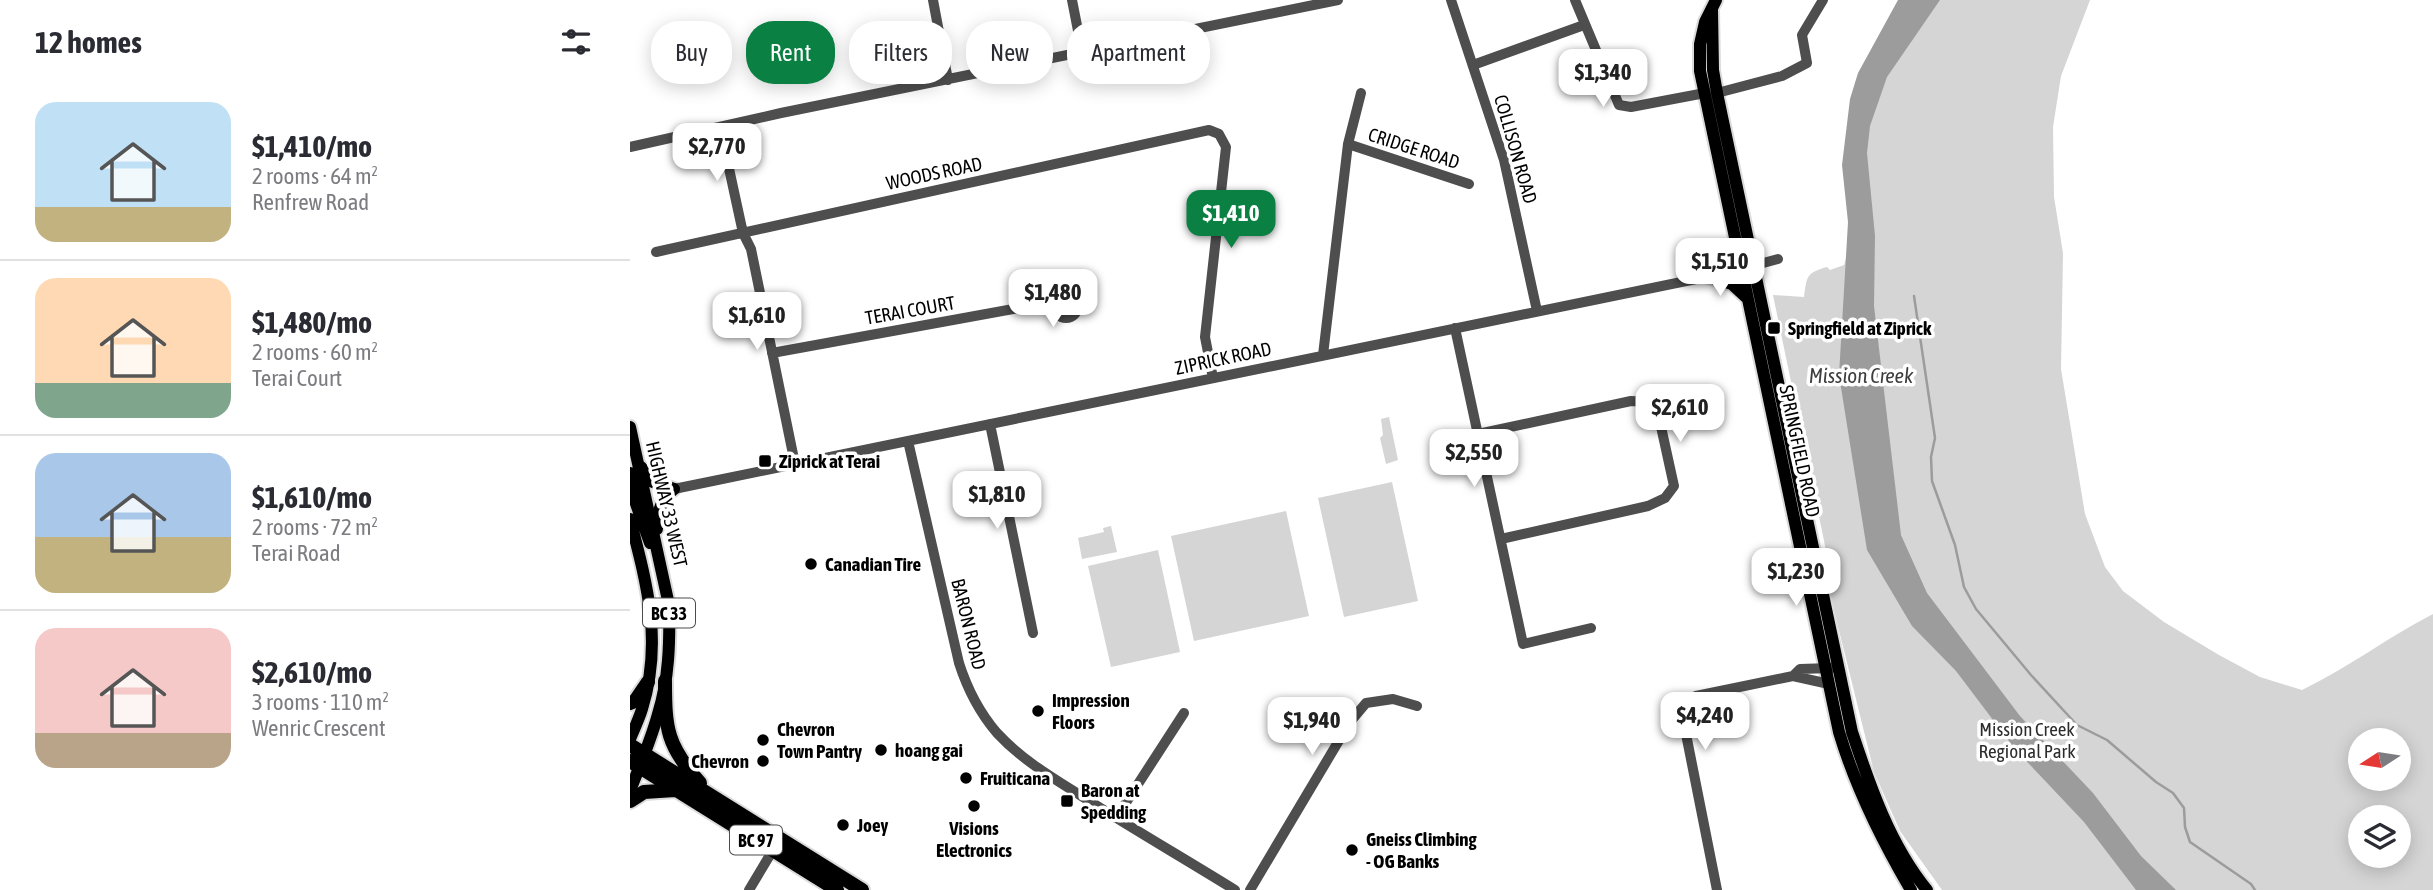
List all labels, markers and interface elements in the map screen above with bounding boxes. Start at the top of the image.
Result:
chip: Buy [651,21,732,84]
chip: Rent [746,21,835,84]
chip: Filters [849,21,952,84]
chip: New [966,21,1053,84]
chip: Apartment [1067,21,1210,84]
icon: filters [557,23,595,61]
text: 12 homes [35,25,142,59]
pin: $1,340 [1546,50,1660,109]
text: $1,340 [1575,59,1632,85]
street label: COLLISON ROAD [1490,92,1542,206]
street label: CRIDGE ROAD [1366,123,1462,173]
pin: $2,770 [660,124,774,183]
text: $1,410/mo [252,129,372,163]
icon: home [91,130,175,214]
text: $2,770 [689,133,746,159]
street label: WOODS ROAD [884,152,984,194]
text: 2 rooms · 64 m² [252,163,378,189]
text: Renfrew Road [252,189,369,215]
pin: $1,410 [1174,190,1288,250]
text: $1,410 [1203,200,1260,226]
pin: $1,510 [1663,238,1777,298]
text: $1,510 [1692,248,1749,274]
pin: $1,480 [996,270,1110,329]
text: $1,480 [1025,279,1082,305]
street label: TERAI COURT [863,291,957,329]
pin: $1,610 [700,292,814,352]
text: $1,610 [729,302,786,328]
text: $1,480/mo [252,305,372,339]
icon: home [91,306,175,390]
place label: Springfield at Ziprick [1788,317,1932,339]
marker: Springfield at Ziprick [1766,320,1782,336]
street label: ZIPRICK ROAD [1173,337,1273,379]
text: 2 rooms · 60 m² [252,339,378,365]
water label: Mission Creek [1809,363,1914,387]
text: Terai Court [252,365,342,391]
street label: SPRINGFIELD ROAD [1775,383,1825,519]
pin: $2,610 [1623,384,1737,444]
text: $2,610 [1652,394,1709,420]
pin: $2,550 [1417,430,1531,489]
street label: HIGHWAY 33 WEST [642,439,692,570]
text: $2,550 [1446,439,1503,465]
place label: Ziprick at Terai [779,450,880,472]
marker: Ziprick at Terai [757,453,773,469]
pin: $1,810 [940,472,1054,531]
text: $1,610/mo [252,480,372,514]
icon: home [91,481,175,565]
text: $1,810 [969,481,1026,507]
text: 2 rooms · 72 m² [252,514,378,540]
text: Terai Road [252,540,341,566]
pin: $1,230 [1739,548,1853,608]
place label: Canadian Tire [825,553,921,575]
marker: Canadian Tire [803,556,819,572]
text: $1,230 [1768,558,1825,584]
street label: BARON ROAD [947,576,991,672]
road number: BC 33 [643,598,695,628]
text: $2,610/mo [252,655,372,689]
icon: home [91,656,175,740]
text: 3 rooms · 110 m² [252,689,389,715]
place label: Impression Floors [1052,689,1130,733]
pin: $4,240 [1648,692,1762,752]
pin: $1,940 [1255,698,1369,757]
text: $4,240 [1677,702,1734,728]
marker: Impression Floors [1030,703,1046,719]
text: $1,940 [1284,707,1341,733]
text: Wenric Crescent [252,715,386,741]
place label: Chevron Town Pantry [777,718,862,762]
park label: Mission Creek Regional Park [1978,718,2076,762]
north arrow [2348,728,2412,791]
map controls [2348,728,2411,868]
marker: Chevron Town Pantry [755,732,771,748]
place label: hoang gai [895,739,963,761]
marker: hoang gai [873,742,889,758]
place label: Chevron [691,750,749,772]
marker: Chevron [755,753,771,769]
place label: Fruiticana [980,767,1050,789]
marker: Fruiticana [958,770,974,786]
place label: Baron at Spedding [1081,779,1147,823]
marker: Baron at Spedding [1059,793,1075,809]
marker: Visions Electronics [966,798,982,814]
button: layers [2348,805,2411,868]
place label: Joey [856,814,888,836]
marker: Joey [835,817,851,833]
place label: Visions Electronics [936,817,1012,861]
road number: BC 97 [730,826,782,854]
place label: Gneiss Climbing - OG Banks [1366,828,1478,872]
marker: Gneiss Climbing - OG Banks [1344,842,1360,858]

